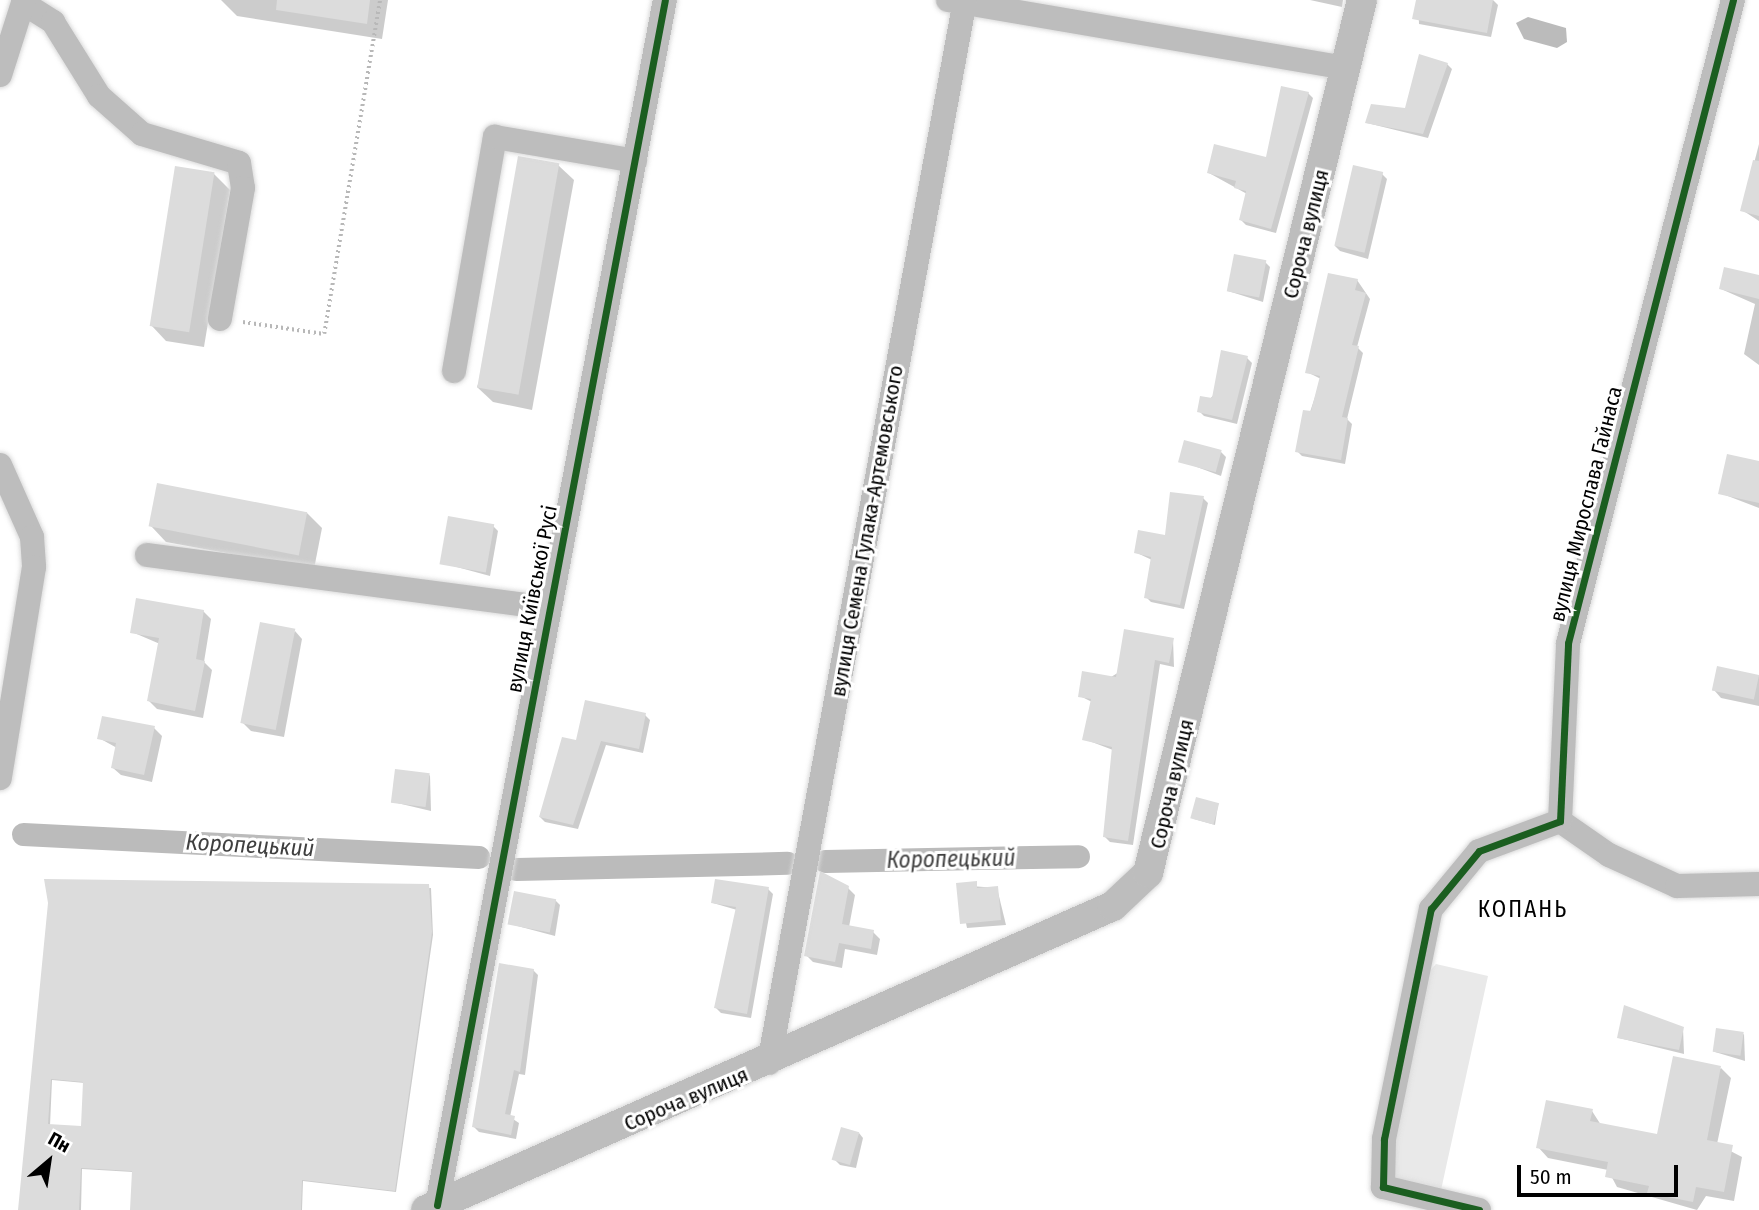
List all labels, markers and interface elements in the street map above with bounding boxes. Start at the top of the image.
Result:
street label: Сороча вулиця [1278,167,1334,301]
street label: вулиця Семена Гулака-Артемовського [825,363,909,699]
street label: вулиця Мирослава Гайнаса [1545,384,1627,624]
street label: вулиця Київської Русі [501,503,563,695]
street label: Сороча вулиця [1145,717,1199,851]
water label: Коропецький [185,828,315,862]
water label: Коропецький [886,844,1016,874]
district label: КОПАНЬ [1479,895,1567,923]
street label: Сороча вулиця [620,1062,752,1136]
north arrow [14,1126,84,1196]
text: Пн [44,1127,74,1157]
scale bar [1521,1150,1682,1194]
text: 50 m [1530,1164,1572,1190]

